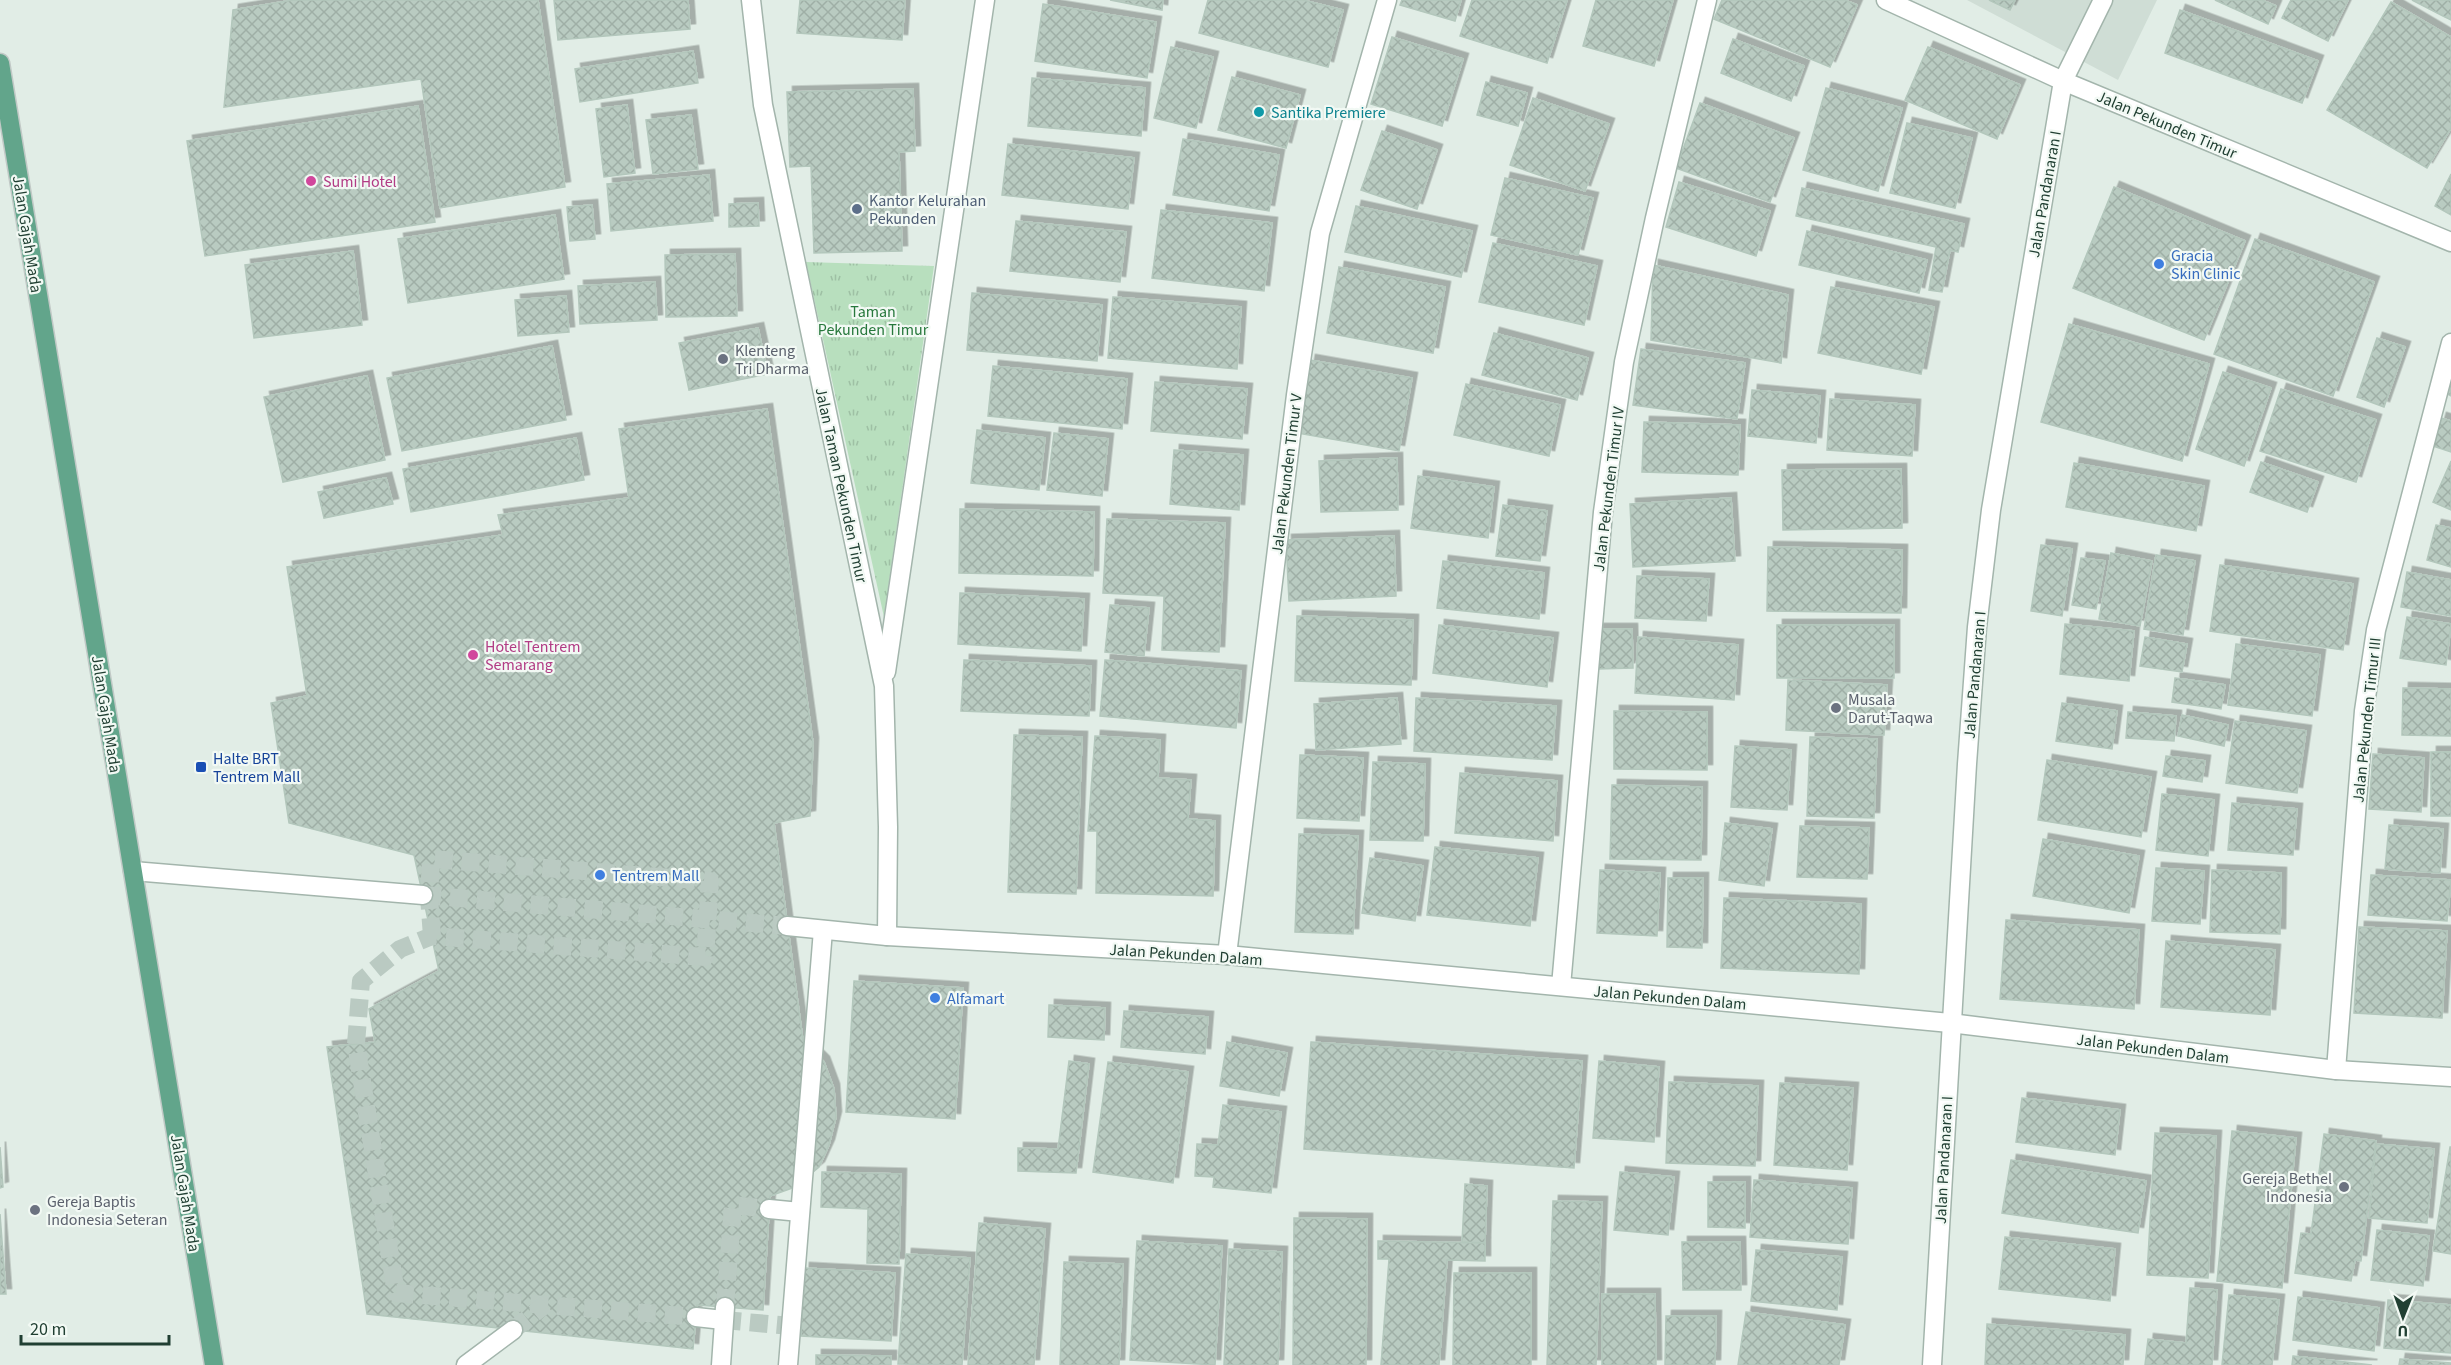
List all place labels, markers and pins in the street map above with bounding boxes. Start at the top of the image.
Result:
place label: Santika Premiere [1271,102,1386,124]
marker: Santika Premiere [1252,105,1266,119]
place label: Sumi Hotel [323,171,397,193]
marker: Sumi Hotel [304,174,318,188]
place label: Kantor Kelurahan Pekunden [869,190,986,230]
marker: Kantor Kelurahan Pekunden [850,202,864,216]
place label: Gracia Skin Clinic [2171,245,2241,285]
marker: Gracia Skin Clinic [2152,257,2166,271]
place label: Klenteng Tri Dharma [735,340,809,380]
marker: Klenteng Tri Dharma [716,352,730,366]
place label: Hotel Tentrem Semarang [485,636,580,676]
marker: Hotel Tentrem Semarang [466,648,480,662]
place label: Musala Darut-Taqwa [1848,689,1933,729]
marker: Musala Darut-Taqwa [1829,701,1843,715]
place label: Halte BRT Tentrem Mall [213,748,300,788]
marker: Halte BRT Tentrem Mall [194,760,208,774]
place label: Tentrem Mall [612,865,699,887]
marker: Tentrem Mall [593,868,607,882]
place label: Alfamart [947,988,1005,1010]
marker: Alfamart [928,991,942,1005]
place label: Gereja Bethel Indonesia [2242,1168,2332,1208]
marker: Gereja Bethel Indonesia [2337,1180,2351,1194]
place label: Gereja Baptis Indonesia Seteran [47,1191,168,1231]
marker: Gereja Baptis Indonesia Seteran [28,1203,42,1217]

